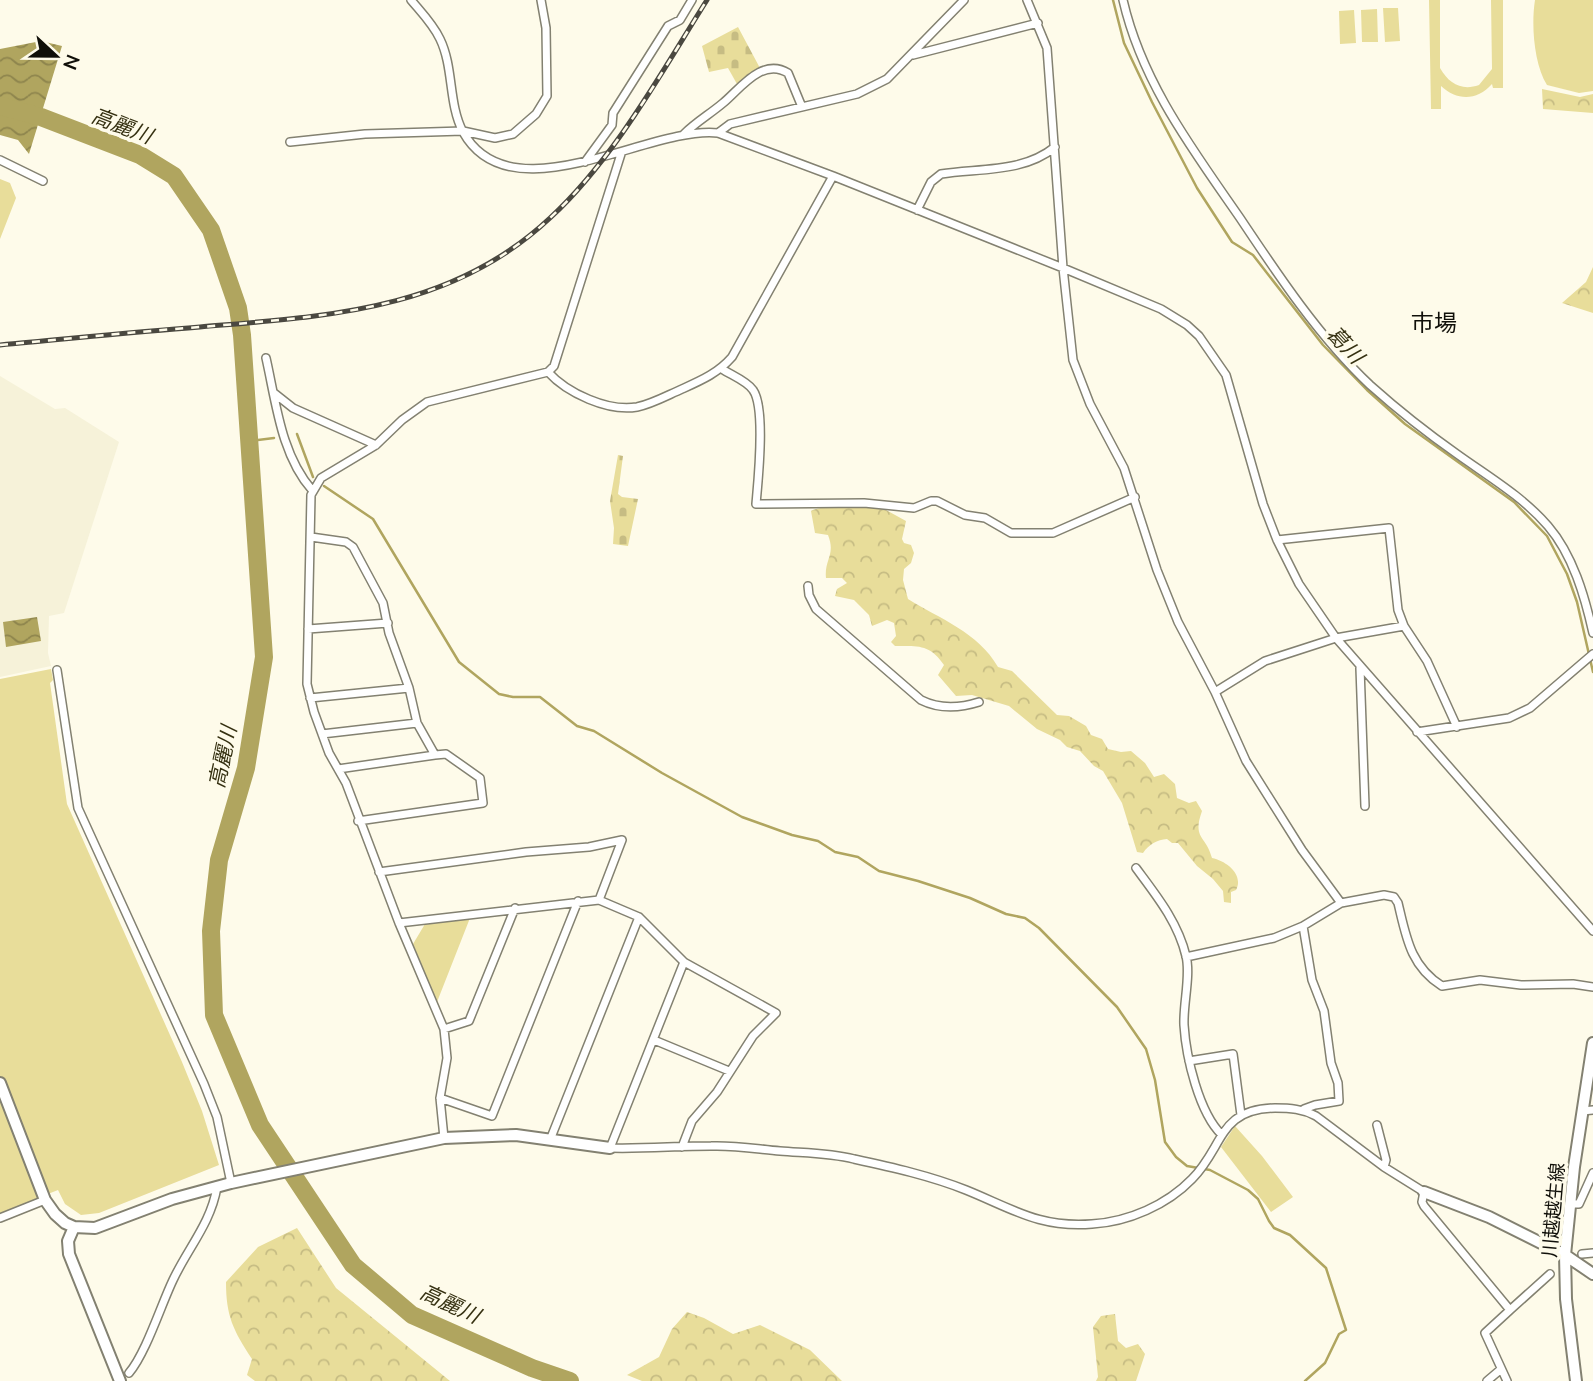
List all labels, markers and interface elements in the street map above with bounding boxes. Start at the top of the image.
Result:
north arrow [21,21,91,91]
text: N [58,51,86,74]
water label: 高麗川 [88,102,158,149]
district label: 市場 [1411,308,1457,337]
water label: 葛川 [1322,320,1371,370]
water label: 高麗川 [203,721,242,790]
street label: 川越越生線 [1537,1162,1569,1258]
water label: 高麗川 [416,1278,486,1329]

